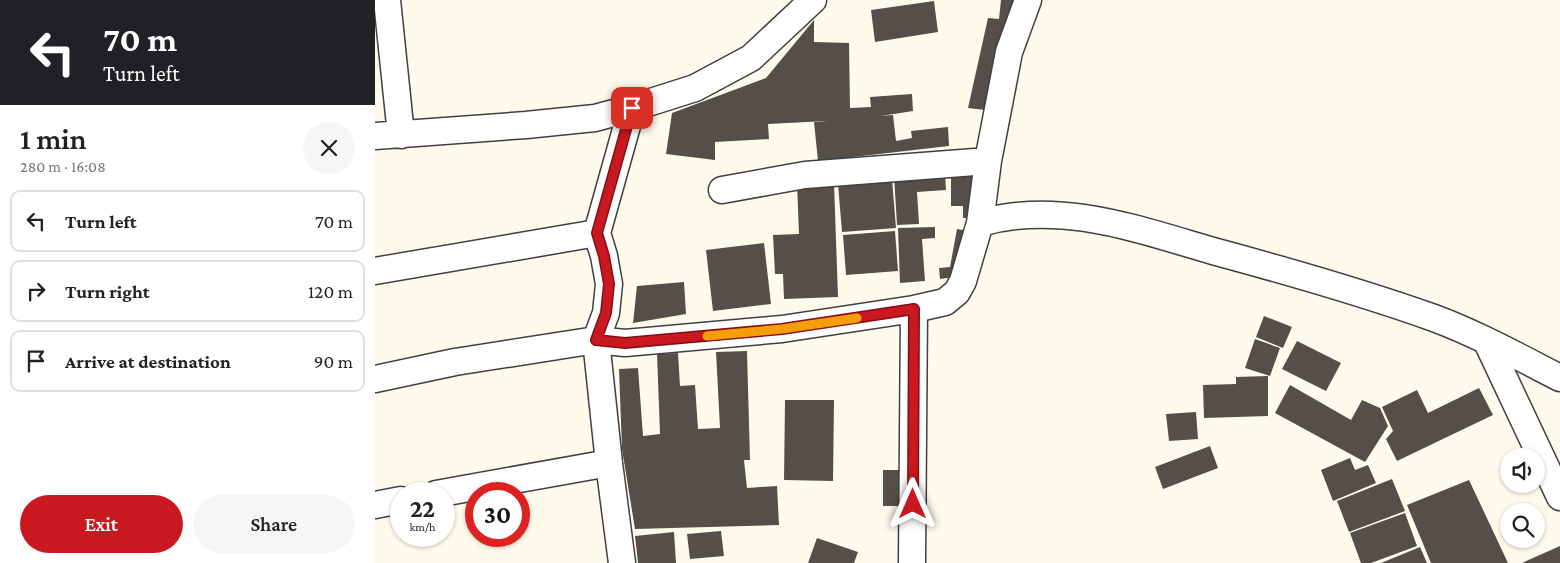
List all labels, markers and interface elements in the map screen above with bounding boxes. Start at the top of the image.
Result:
icon: left [20,20,85,85]
text: 70 m [103,20,177,59]
text: Turn left [103,61,180,86]
pin [611,87,653,129]
icon: arrive [618,94,646,122]
text: 1 min [20,122,87,155]
button: close [303,122,355,174]
text: 280 m · 16:08 [20,158,106,175]
icon: left [22,207,50,235]
text: Turn left [65,211,137,232]
text: 70 m [315,211,353,232]
icon: right [22,277,50,305]
text: Turn right [65,281,150,302]
text: 120 m [308,281,353,302]
icon: arrive [22,347,50,375]
text: Arrive at destination [65,351,231,372]
text: 90 m [314,351,353,372]
map controls [1500,448,1545,548]
button: sound [1500,448,1545,493]
position arrow [886,477,938,529]
speed limit sign: 30 [465,482,530,547]
button: Exit [20,495,183,553]
button: Share [193,495,355,553]
text: 22 [410,495,435,522]
button: search [1500,503,1545,548]
text: km/h [410,520,435,534]

